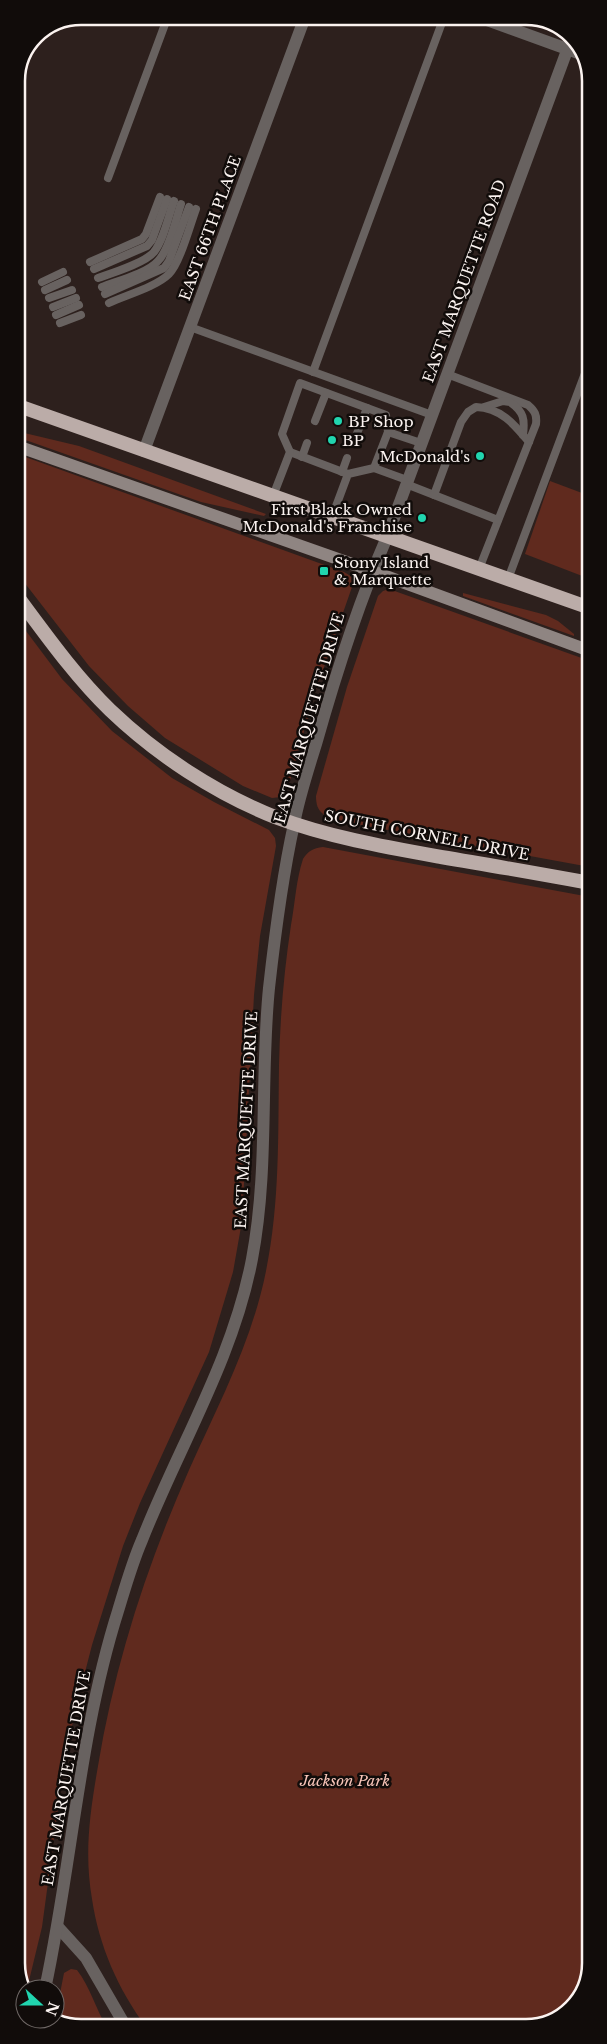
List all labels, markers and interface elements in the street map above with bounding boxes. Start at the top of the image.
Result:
street label: EAST 66TH PLACE [175,153,245,303]
street label: EAST MARQUETTE ROAD [418,177,510,385]
place label: BP Shop [348,412,414,431]
marker: BP Shop [332,415,344,427]
place label: BP [342,431,364,450]
marker: BP [326,434,338,446]
place label: McDonald's [379,447,470,466]
marker: McDonald's [474,450,486,462]
place label: First Black Owned McDonald's Franchise [243,500,412,536]
marker: First Black Owned McDonald's Franchise [416,512,428,524]
place label: Stony Island & Marquette [334,553,432,589]
marker: Stony Island & Marquette [318,565,330,577]
street label: EAST MARQUETTE DRIVE [270,610,348,826]
street label: SOUTH CORNELL DRIVE [323,806,531,864]
street label: EAST MARQUETTE DRIVE [231,1010,261,1230]
street label: EAST MARQUETTE DRIVE [38,1669,94,1887]
park label: Jackson Park [299,1771,390,1790]
north arrow [15,1979,65,2029]
text: N [41,1999,63,2018]

